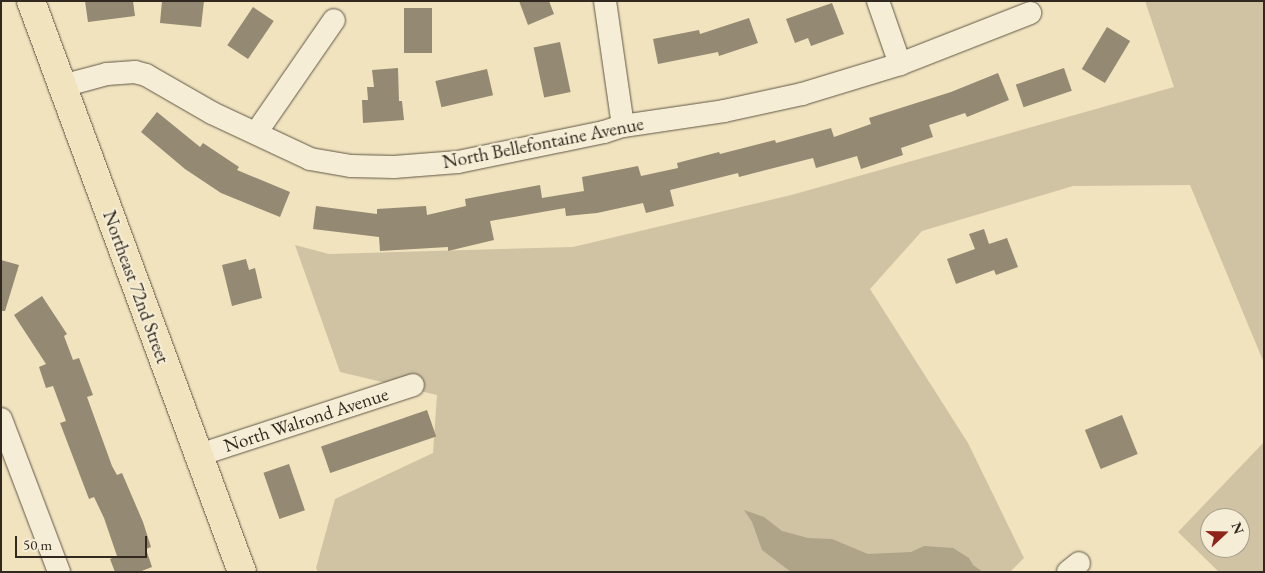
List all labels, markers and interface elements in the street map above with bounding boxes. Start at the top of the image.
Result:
street label: North Bellefontaine Avenue [440,112,646,174]
street label: Northeast 72nd Street [98,208,174,366]
street label: North Walrond Avenue [221,383,391,457]
north arrow [1200,508,1250,558]
text: N [1228,519,1248,536]
scale bar [18,526,150,558]
text: 50 m [23,535,52,554]

